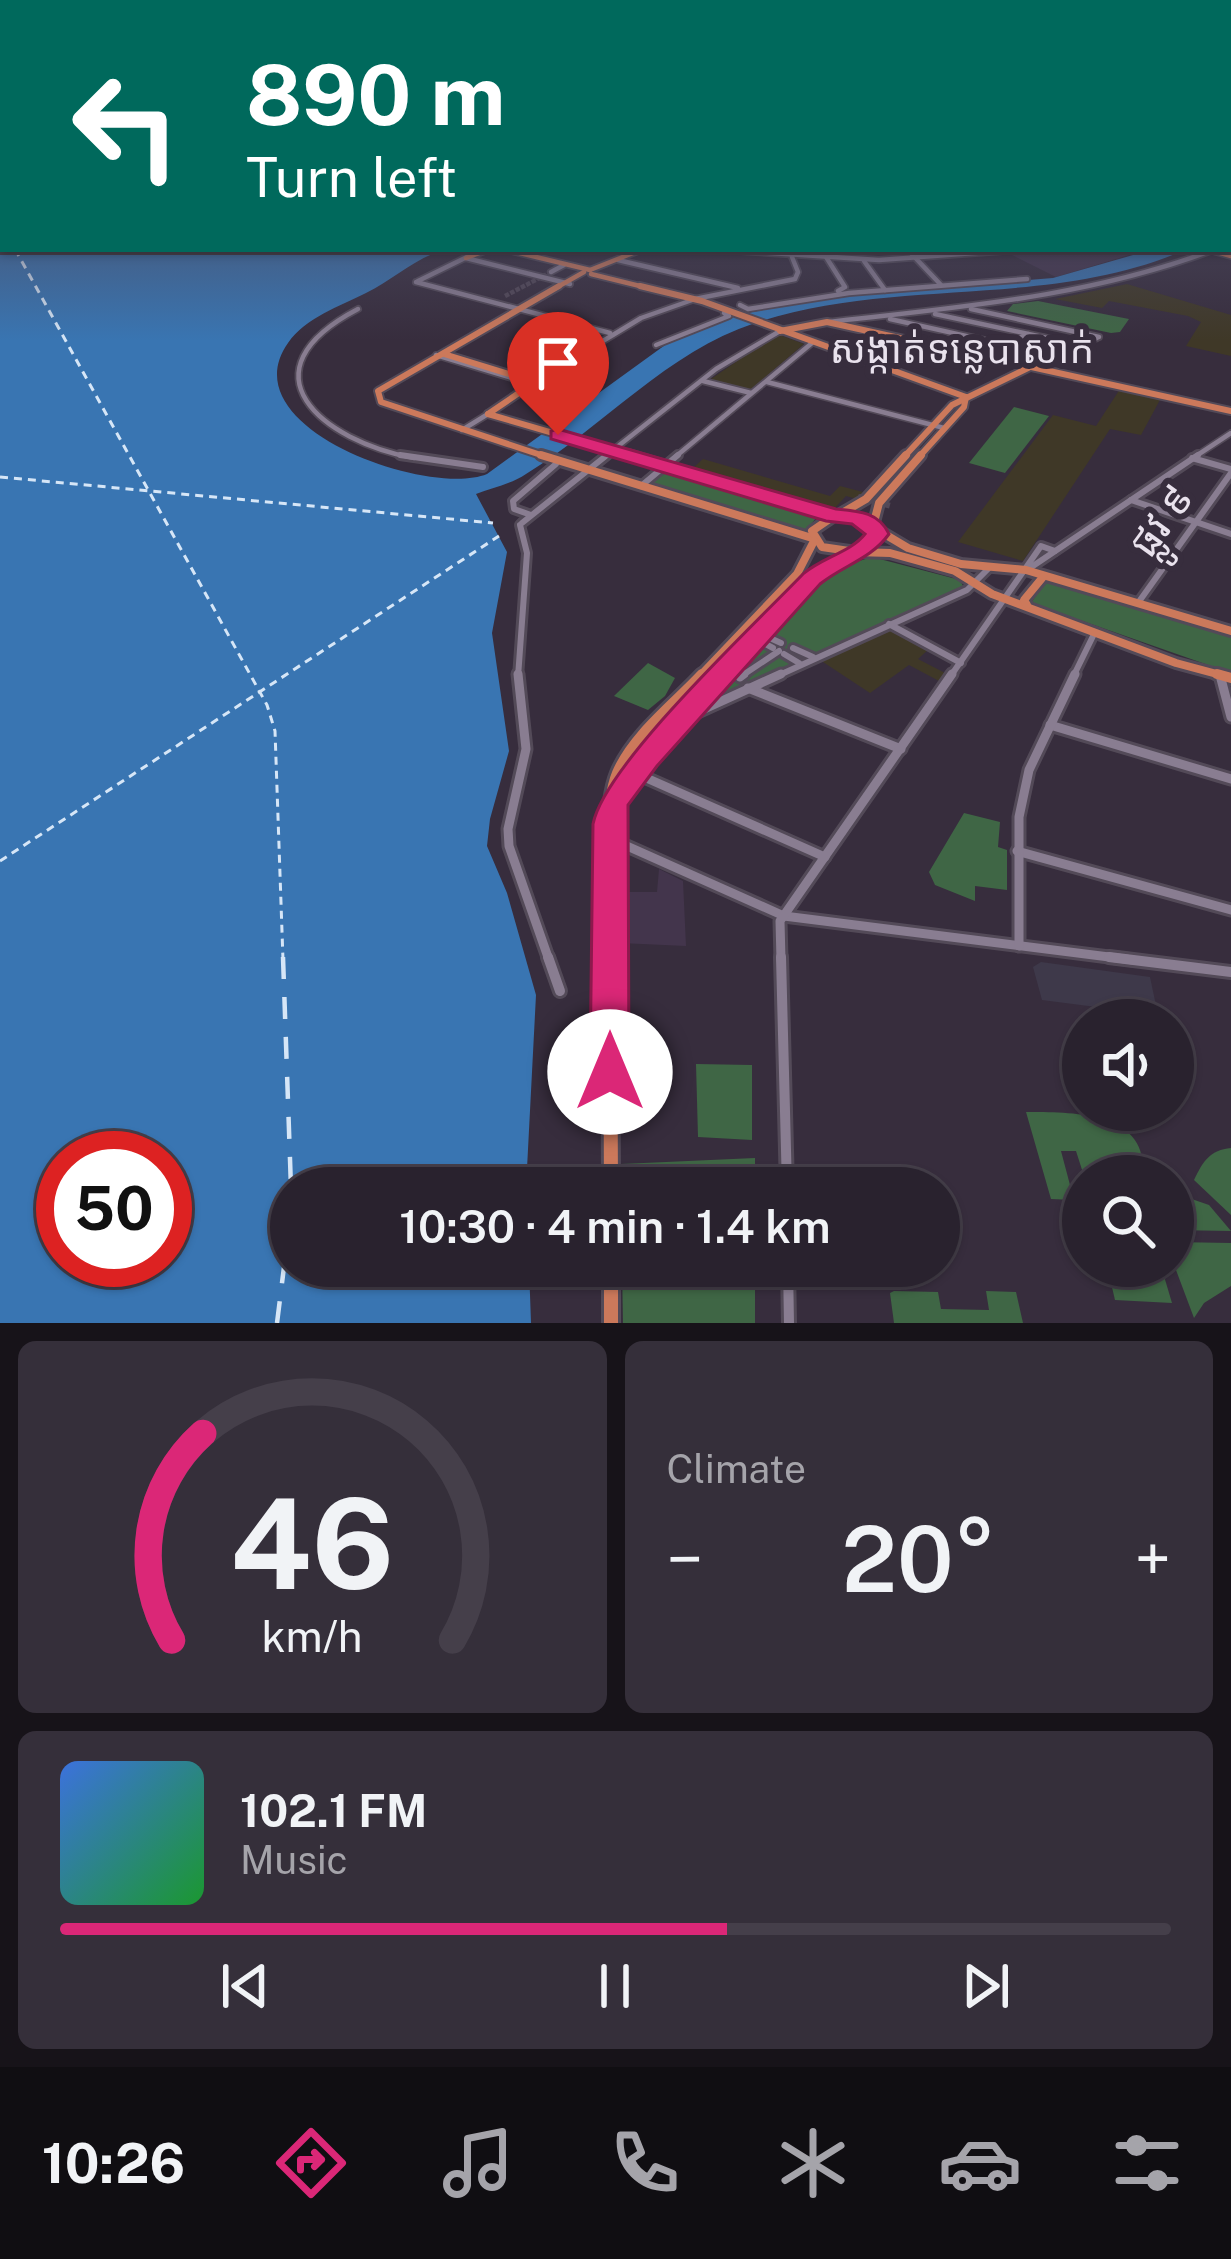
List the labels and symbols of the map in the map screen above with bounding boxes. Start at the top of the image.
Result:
pin [507,312,609,435]
district label: សង្កាត់ទន្លេបាសាក់ [830,326,1094,374]
street label: ផ្លូវ ៩ [1117,474,1213,574]
position arrow [547,1009,673,1135]
speed limit sign: 50 [36,1131,192,1287]

